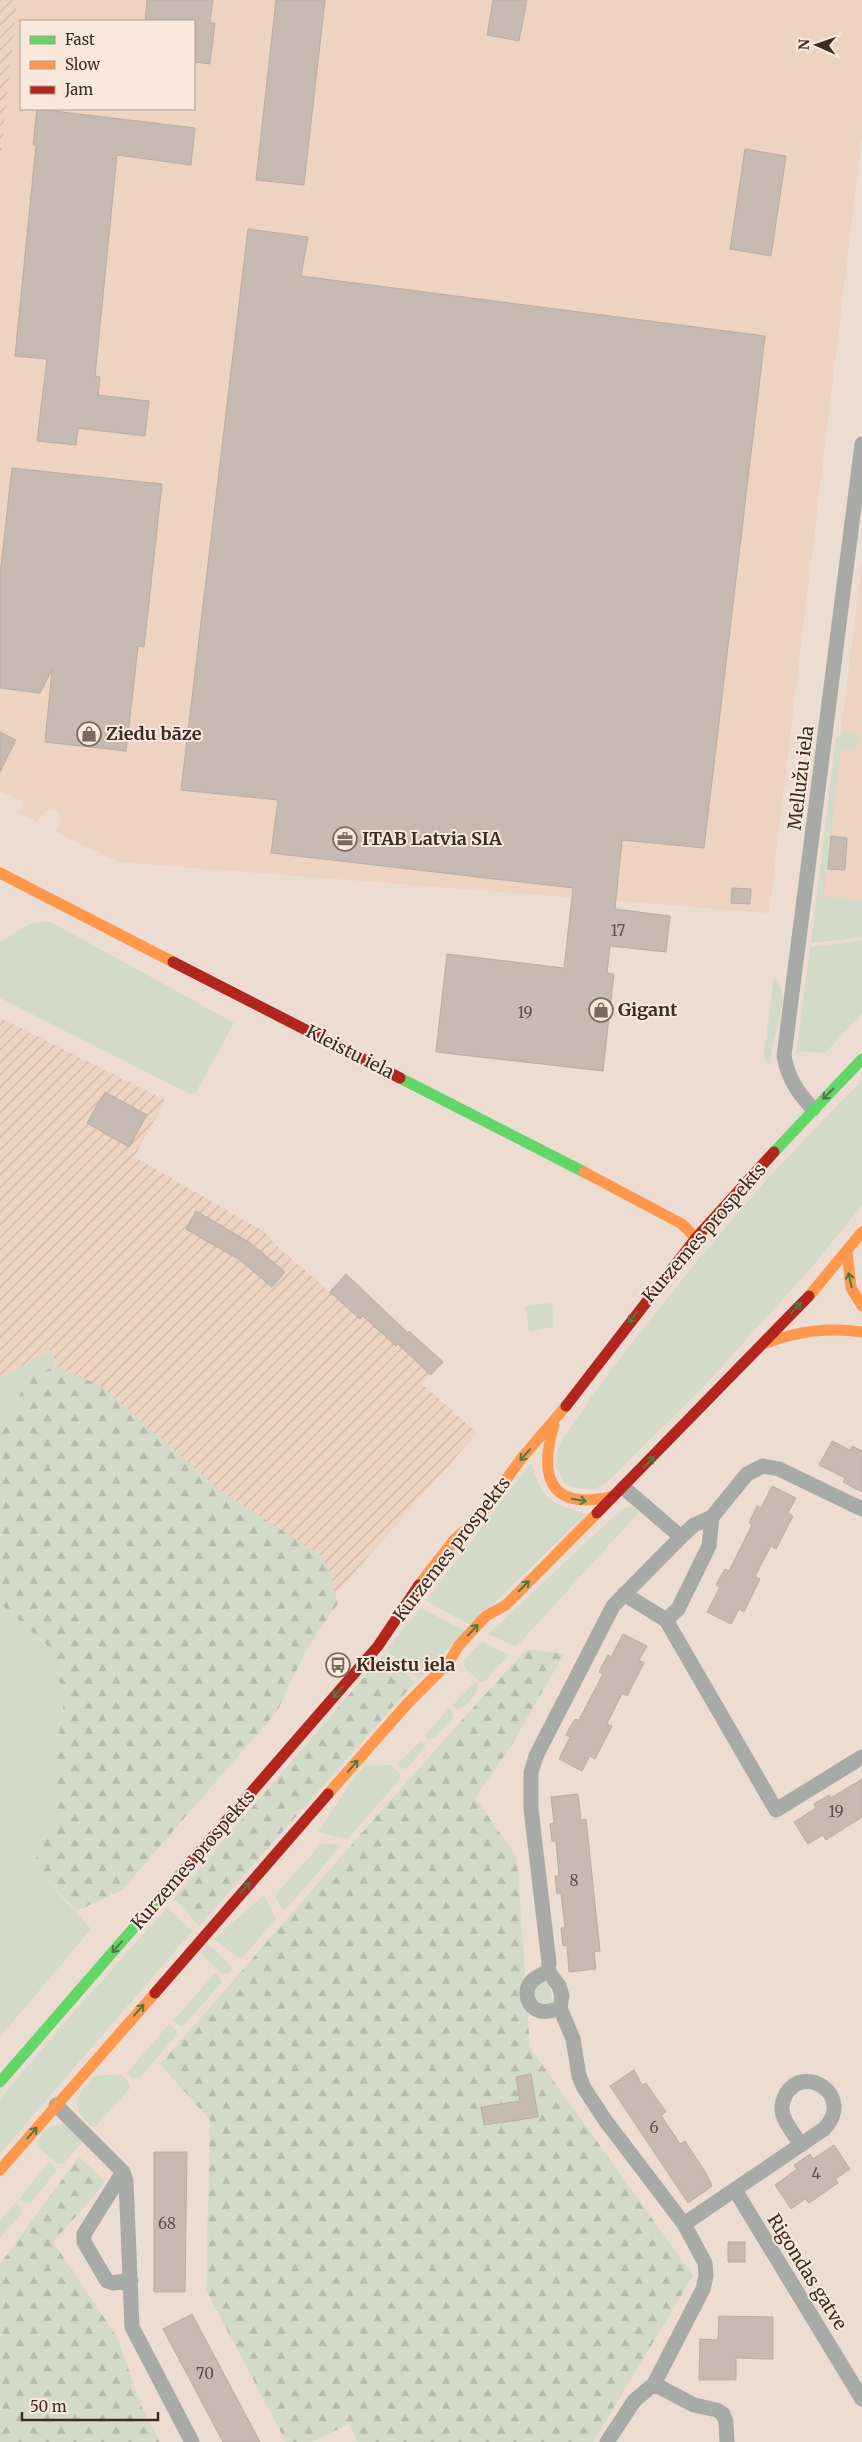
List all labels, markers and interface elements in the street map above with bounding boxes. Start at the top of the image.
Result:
legend [20,20,195,110]
north arrow [792,20,842,70]
text: Fast [65,30,95,49]
text: N [795,39,813,50]
text: Slow [65,55,100,74]
text: Jam [64,80,93,99]
shop icon: Ziedu bāze [76,721,102,747]
place label: Ziedu bāze [106,722,202,745]
street label: Mellužu iela [783,724,818,831]
office icon: ITAB Latvia SIA [332,826,358,852]
place label: ITAB Latvia SIA [362,827,502,850]
house number: 17 [611,921,626,940]
shop icon: Gigant [588,997,614,1023]
place label: Gigant [618,998,678,1021]
house number: 19 [517,1003,533,1022]
street label: Kleistu iela [302,1020,398,1084]
one-way arrow [822,1087,834,1099]
street label: Kurzemes prospekts [637,1158,771,1307]
one-way arrow [844,1273,854,1289]
one-way arrow [790,1301,802,1314]
one-way arrow [627,1310,638,1323]
one-way arrow [519,1448,530,1461]
one-way arrow [643,1456,655,1468]
street label: Kurzemes prospekts [388,1472,515,1626]
one-way arrow [570,1495,586,1505]
one-way arrow [518,1580,531,1592]
one-way arrow [467,1624,479,1637]
bus stop icon: Kleistu iela [325,1652,351,1678]
place label: Kleistu iela [356,1653,455,1676]
one-way arrow [332,1686,344,1699]
one-way arrow [347,1759,358,1772]
street label: Kurzemes prospekts [126,1785,260,1934]
house number: 19 [828,1802,844,1821]
house number: 8 [570,1871,579,1890]
one-way arrow [240,1881,251,1894]
one-way arrow [112,1941,123,1954]
one-way arrow [133,2004,144,2017]
house number: 6 [649,2118,659,2137]
one-way arrow [27,2127,38,2140]
house number: 4 [811,2164,821,2183]
street label: Rigondas gatve [763,2210,852,2334]
house number: 68 [158,2214,176,2233]
house number: 70 [196,2364,214,2383]
scale bar [22,2390,159,2422]
text: 50 m [30,2397,67,2416]

